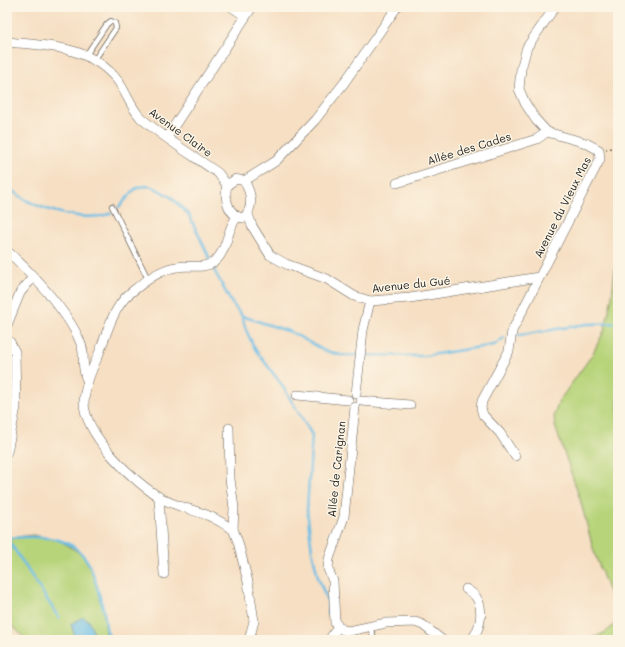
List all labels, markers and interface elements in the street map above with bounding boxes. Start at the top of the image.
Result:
street label: Avenue Claire [146,104,216,160]
street label: Allée des Cades [425,128,513,168]
street label: Avenue du Vieux Mas [530,154,594,260]
street label: Avenue du Gué [371,272,451,296]
street label: Allée de Carignan [323,420,349,518]

